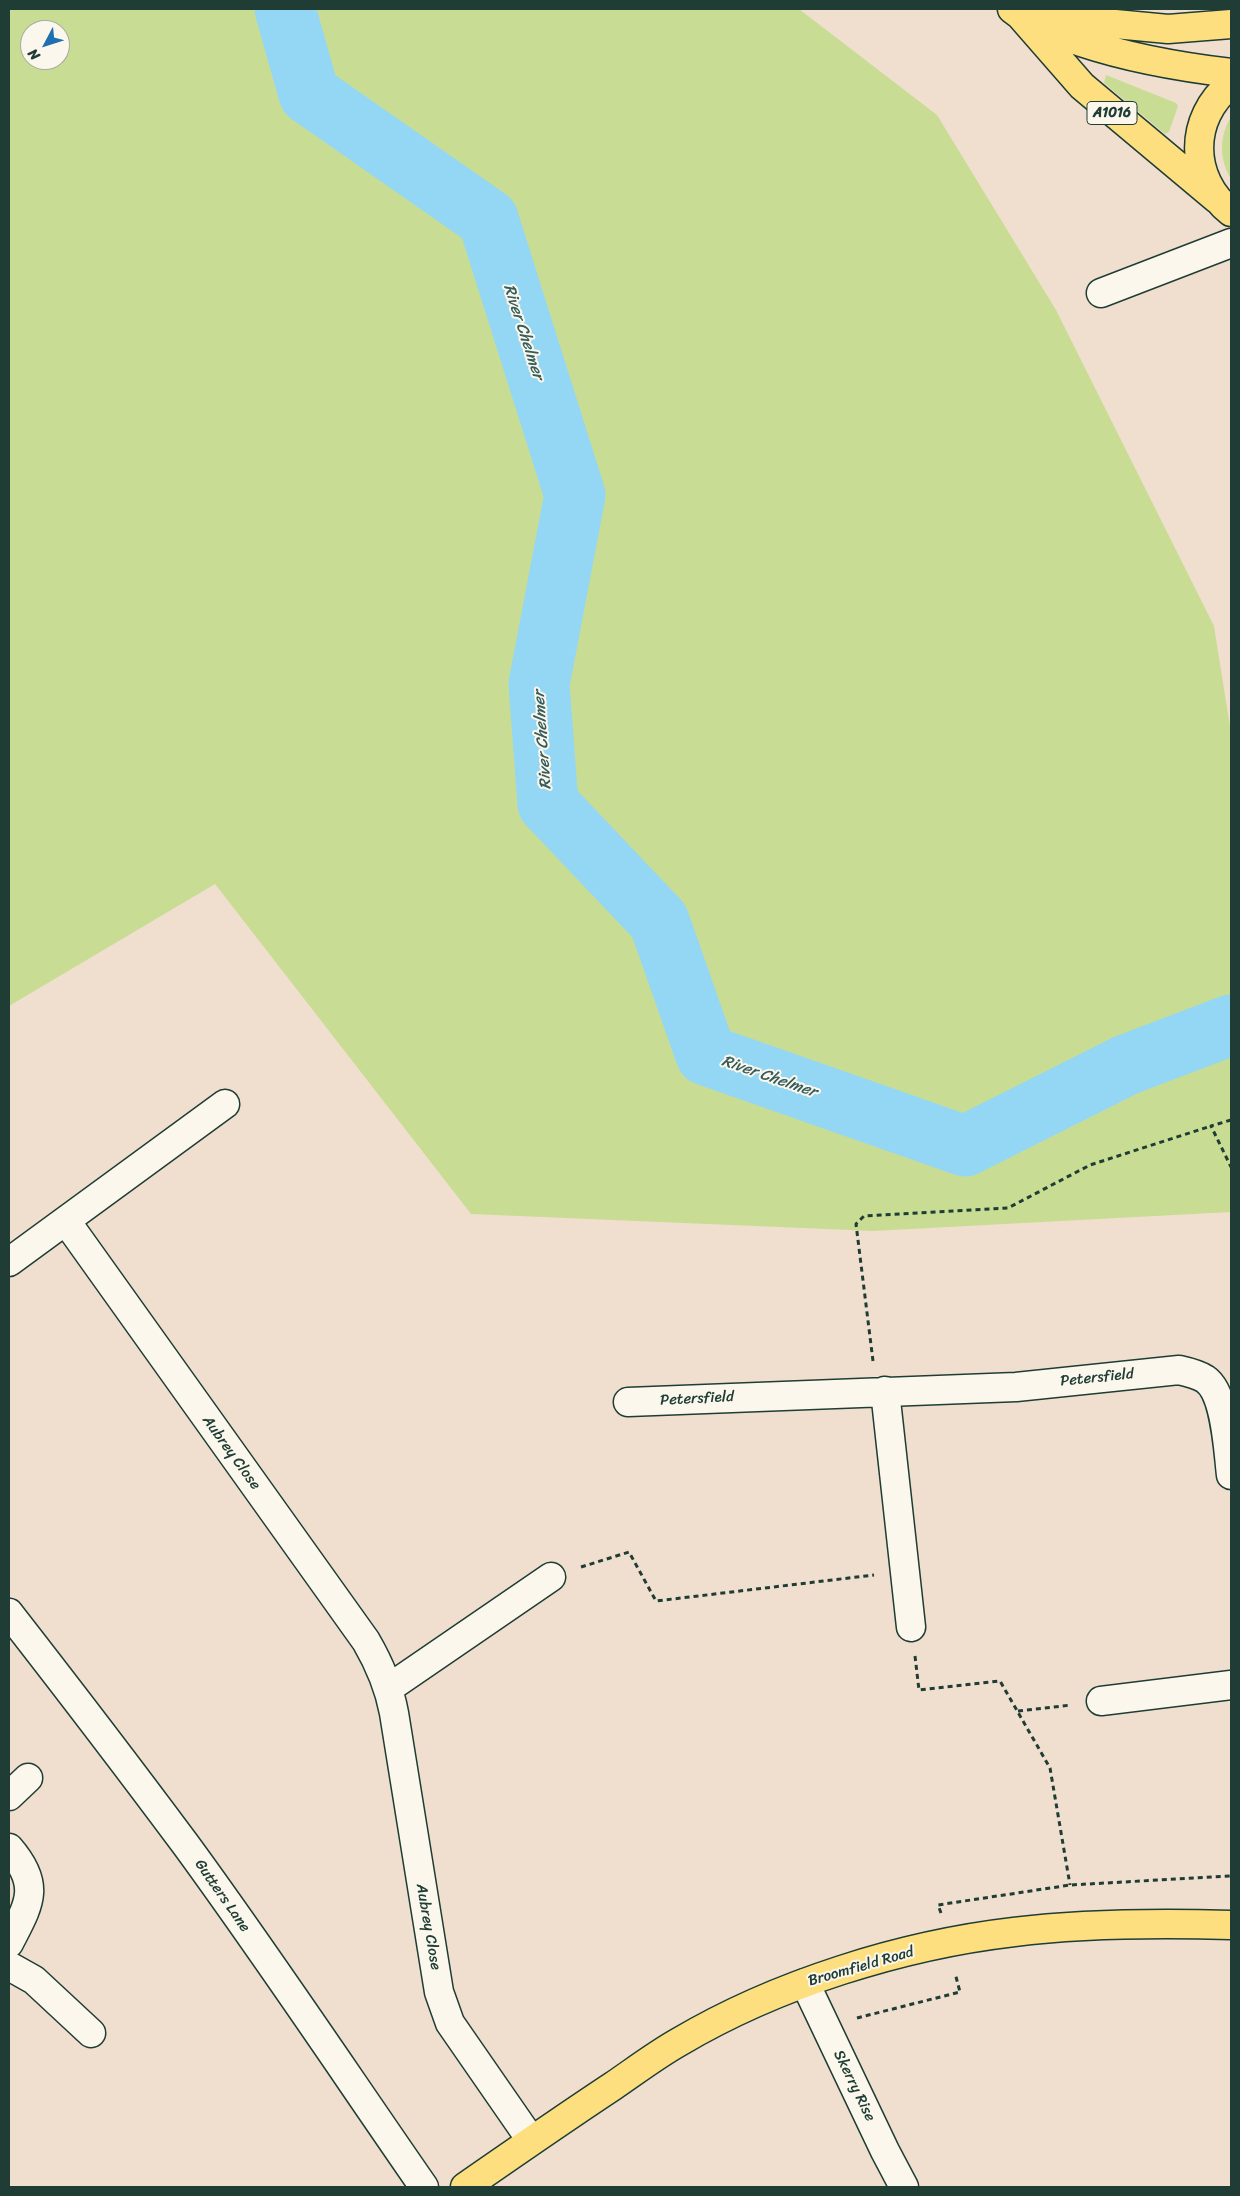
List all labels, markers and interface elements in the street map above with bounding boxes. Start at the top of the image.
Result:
north arrow [20,20,70,70]
text: N [21,43,47,66]
road number: A1016 [1087,102,1137,125]
water label: River Chelmer [499,282,547,382]
water label: River Chelmer [530,690,556,790]
water label: River Chelmer [719,1052,819,1102]
street label: Petersfield [1059,1365,1135,1391]
street label: Petersfield [660,1388,734,1410]
street label: Aubrey Close [198,1412,264,1494]
street label: Gutters Lane [190,1856,254,1936]
street label: Aubrey Close [412,1882,444,1972]
street label: Broomfield Road [806,1943,916,1991]
street label: Skerry Rise [829,2047,879,2125]

